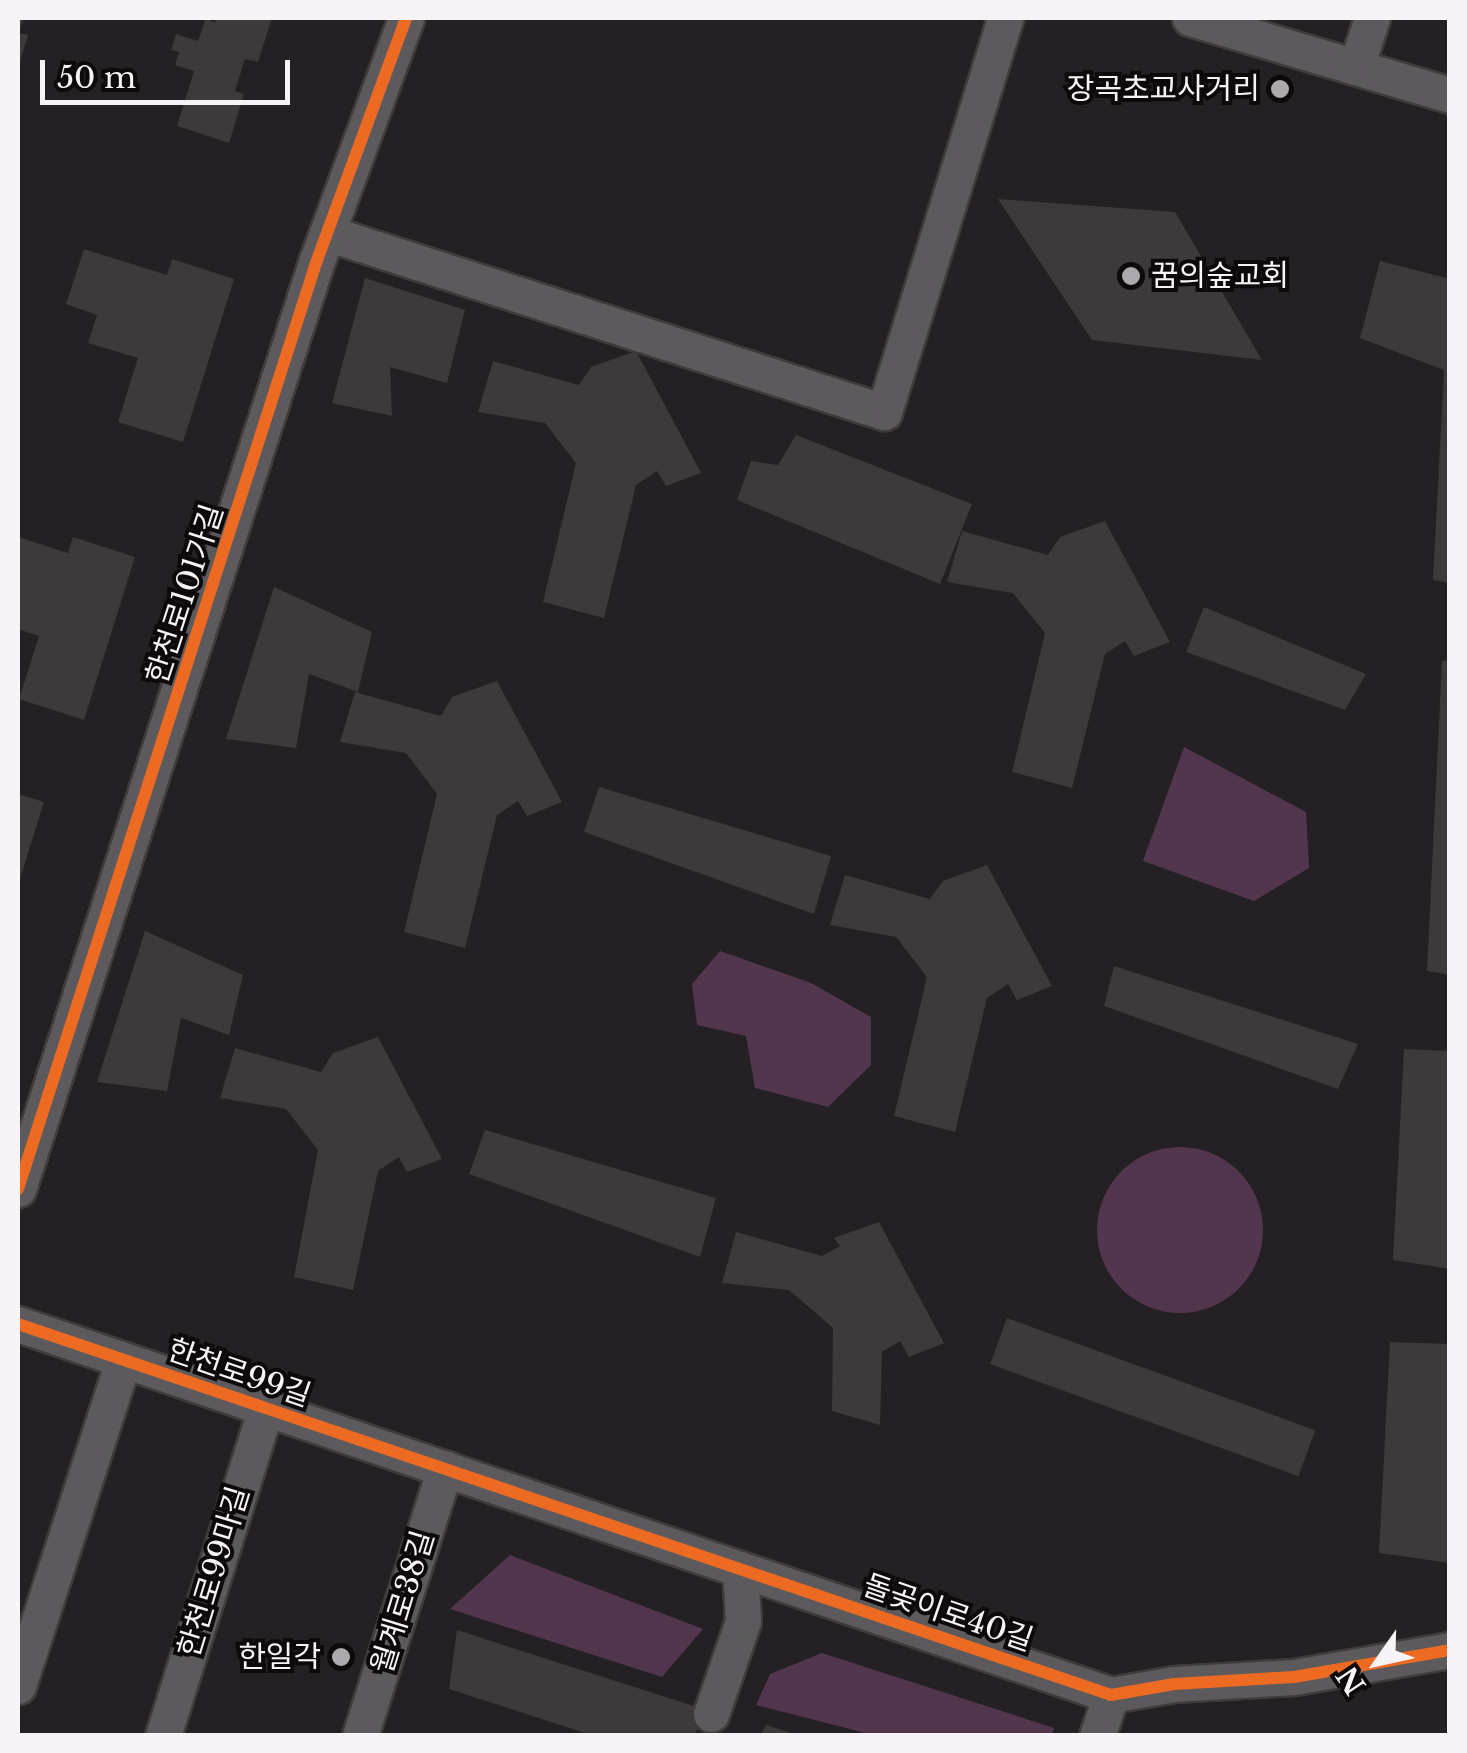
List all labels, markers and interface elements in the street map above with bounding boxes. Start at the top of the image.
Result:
scale bar [45,40,295,102]
text: 50 m [57,59,136,96]
place label: 장곡초교사거리 [1067,71,1260,107]
marker: 장곡초교사거리 [1269,78,1291,100]
place label: 꿈의숲교회 [1151,258,1289,294]
marker: 꿈의숲교회 [1120,265,1142,287]
street label: 한천로101가길 [139,500,231,688]
street label: 한천로99길 [163,1332,315,1414]
street label: 한천로99마길 [171,1482,257,1662]
street label: 월계로38길 [364,1526,442,1678]
street label: 돌곶이로40길 [858,1567,1038,1659]
north arrow [1327,1613,1427,1713]
place label: 한일각 [238,1639,321,1675]
marker: 한일각 [330,1646,352,1668]
text: N [1330,1659,1374,1701]

